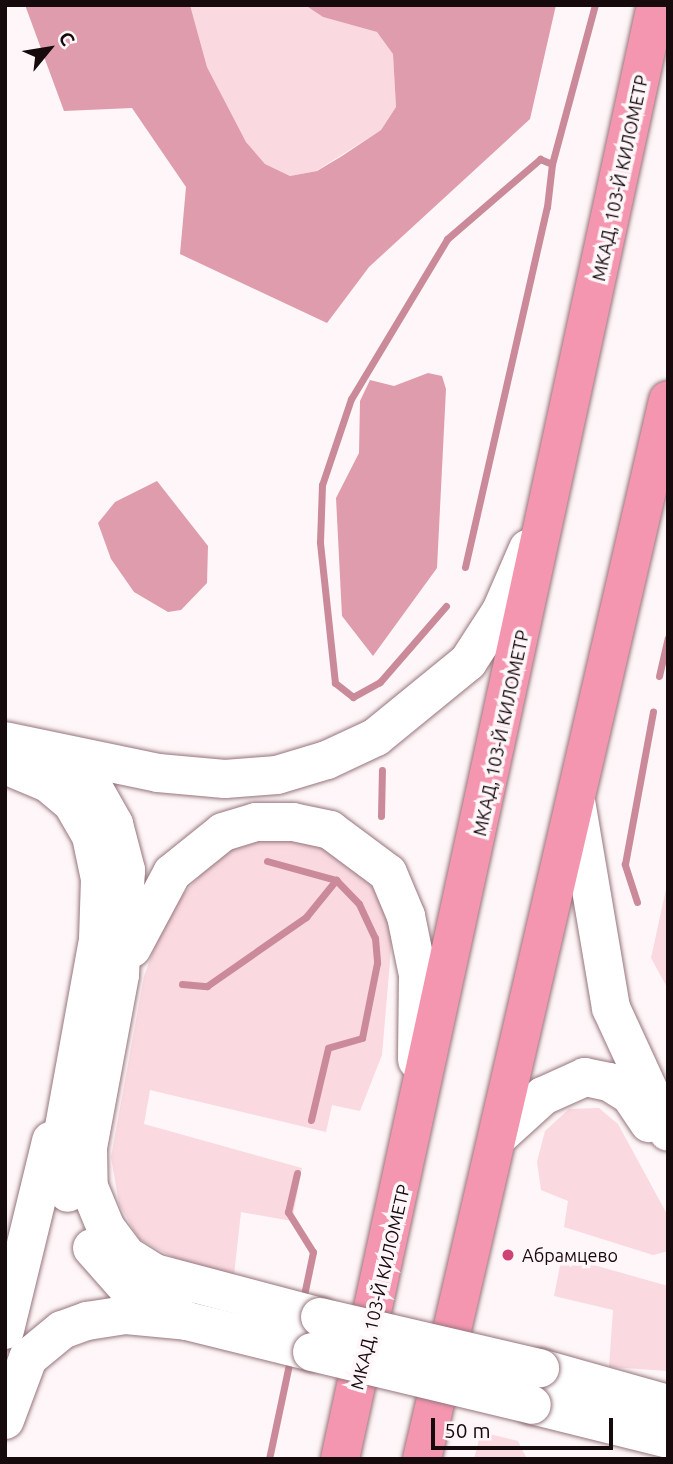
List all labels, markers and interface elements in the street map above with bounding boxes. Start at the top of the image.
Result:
north arrow [14,14,84,84]
text: С [55,28,80,49]
street label: МКАД, 103-Й КИЛОМЕТР [588,73,652,283]
street label: МКАД, 103-Й КИЛОМЕТР [469,628,533,838]
street label: МКАД, 103-Й КИЛОМЕТР [346,1182,414,1392]
place label: Абрамцево [522,1244,618,1266]
marker: Абрамцево [500,1247,516,1263]
scale bar [435,1404,617,1448]
text: 50 m [444,1418,491,1442]

